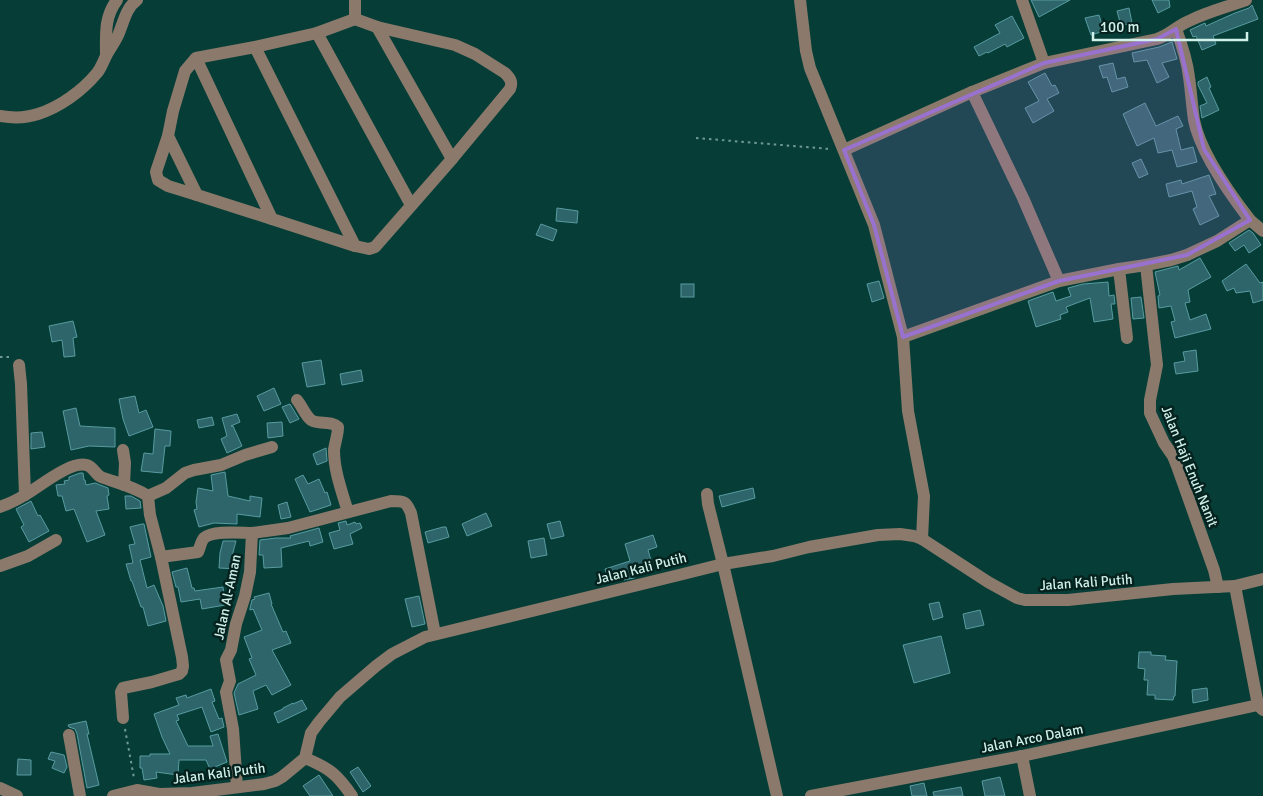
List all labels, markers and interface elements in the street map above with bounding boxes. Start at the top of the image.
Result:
scale bar [1093,10,1247,42]
text: 100 m [1100,18,1140,36]
street label: Jalan Haji Enuh Nanit [1157,403,1222,529]
street label: Jalan Kali Putih [594,549,688,588]
street label: Jalan Al-Aman [210,553,245,641]
street label: Jalan Kali Putih [1039,571,1133,594]
street label: Jalan Arco Dalam [980,720,1085,757]
street label: Jalan Kali Putih [172,759,266,788]

